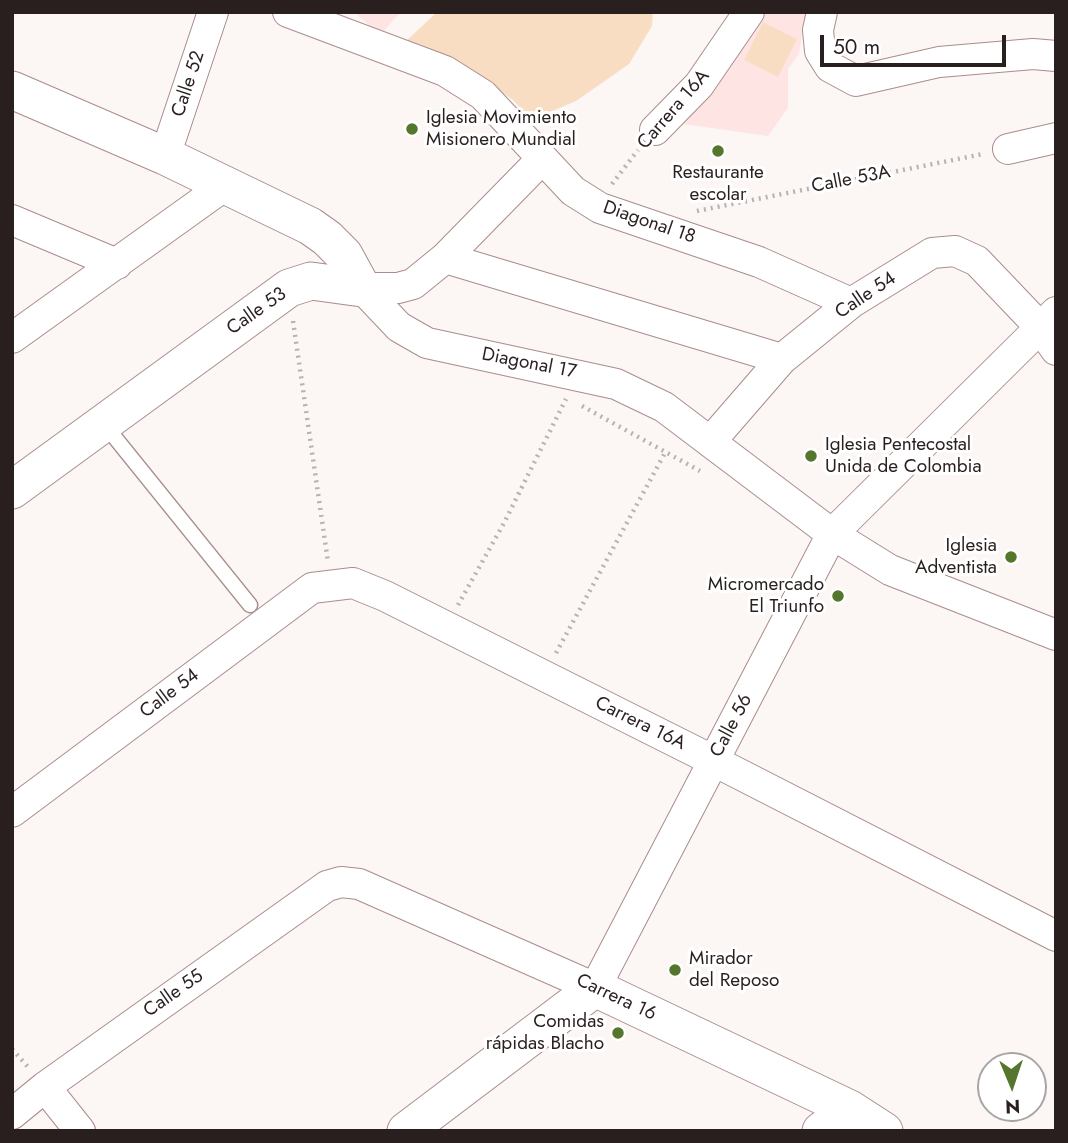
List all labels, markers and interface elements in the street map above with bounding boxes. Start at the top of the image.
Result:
scale bar [823,21,1009,65]
text: 50 m [833,32,880,62]
street label: Calle 52 [168,48,210,120]
street label: Carrera 16A [633,66,715,154]
place label: Iglesia Movimiento Misionero Mundial [426,107,576,151]
marker: Iglesia Movimiento Misionero Mundial [404,121,420,137]
marker: Restaurante escolar [710,143,726,159]
street label: Calle 53A [810,161,892,199]
place label: Restaurante escolar [672,162,764,206]
street label: Diagonal 18 [600,197,698,249]
street label: Calle 54 [831,267,901,325]
street label: Calle 53 [223,283,291,341]
street label: Diagonal 17 [480,344,578,384]
place label: Iglesia Pentecostal Unida de Colombia [825,434,982,478]
marker: Iglesia Pentecostal Unida de Colombia [803,448,819,464]
place label: Iglesia Adventista [915,535,997,579]
marker: Iglesia Adventista [1003,549,1019,565]
place label: Micromercado El Triunfo [708,574,824,618]
marker: Micromercado El Triunfo [830,588,846,604]
street label: Calle 54 [136,664,204,724]
street label: Calle 56 [706,691,758,761]
street label: Carrera 16A [591,692,689,756]
place label: Mirador del Reposo [689,948,779,992]
marker: Mirador del Reposo [667,962,683,978]
street label: Calle 55 [140,965,208,1023]
street label: Carrera 16 [572,970,660,1026]
place label: Comidas rápidas Blacho [486,1011,604,1055]
marker: Comidas rápidas Blacho [610,1025,626,1041]
north arrow [977,1052,1047,1122]
text: N [1005,1093,1021,1120]

